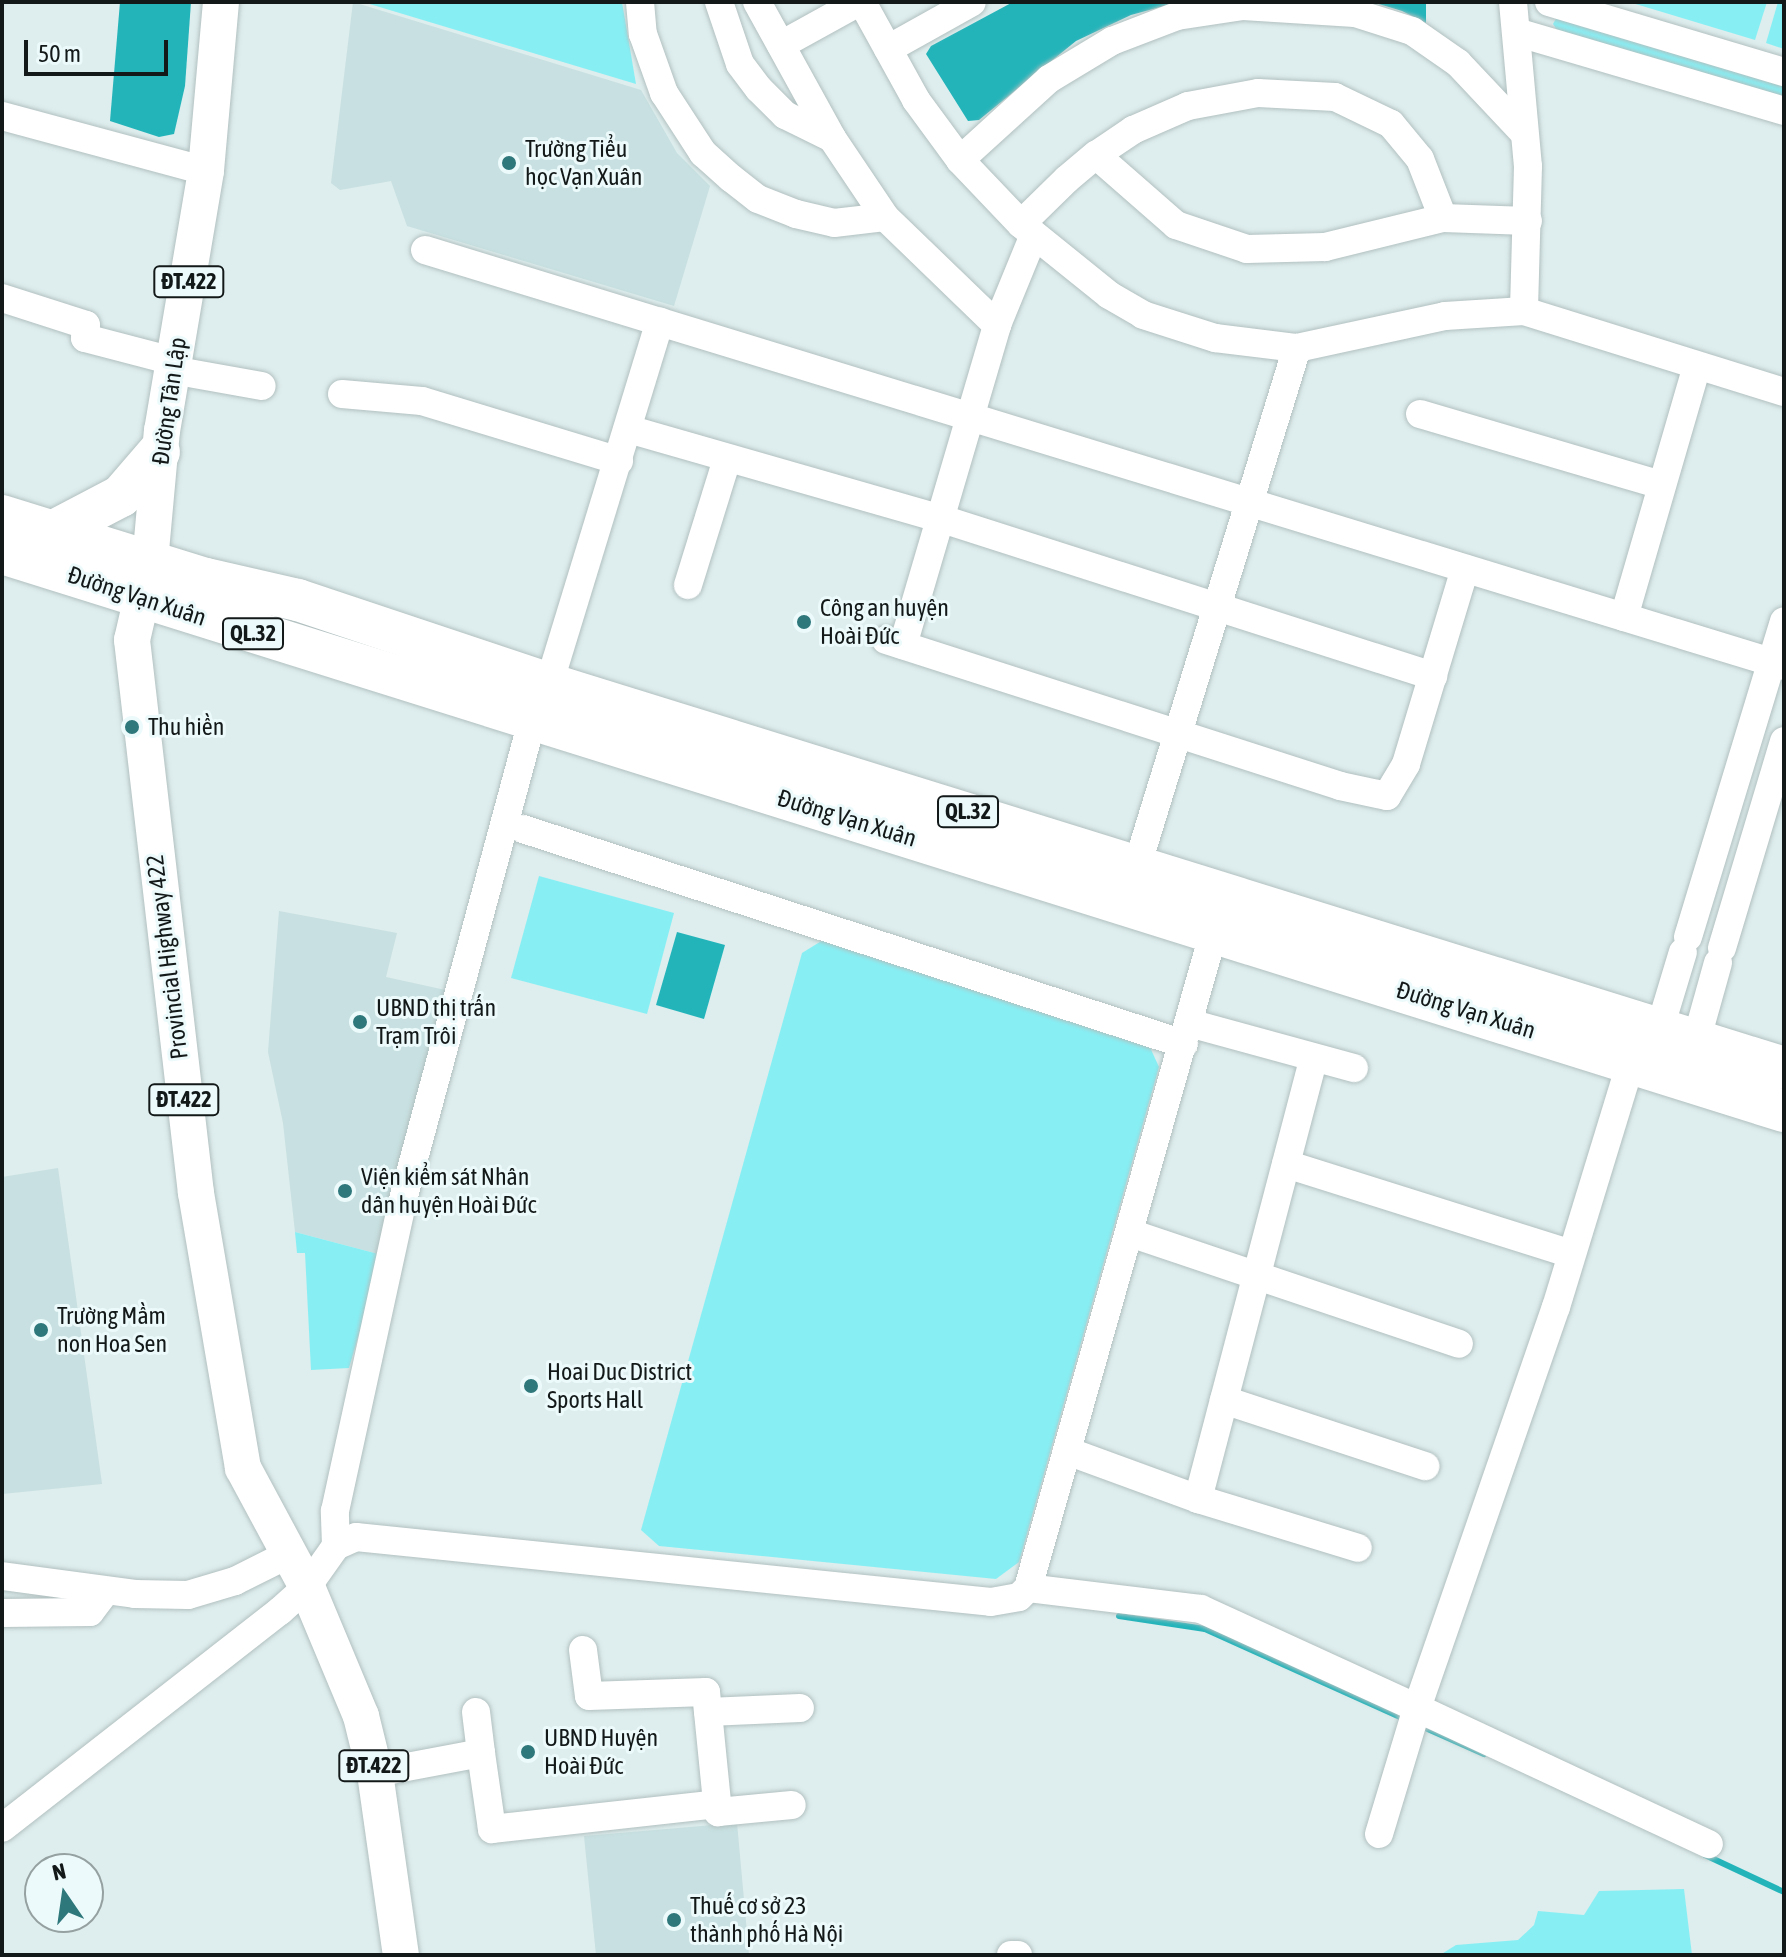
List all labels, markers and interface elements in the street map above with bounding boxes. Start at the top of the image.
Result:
scale bar [28,24,172,74]
text: 50 m [38,40,81,67]
place label: Trường Tiểu học Vạn Xuân [525,135,642,191]
marker: Trường Tiểu học Vạn Xuân [500,154,518,172]
road number: ĐT.422 [153,264,225,300]
street label: Đường Tân Lập [146,335,192,467]
street label: Đường Vạn Xuân [64,560,210,632]
place label: Công an huyện Hoài Đức [820,594,949,650]
marker: Công an huyện Hoài Đức [795,613,813,631]
road number: QL.32 [221,616,285,652]
place label: Thu hiền [148,713,224,741]
marker: Thu hiền [123,718,141,736]
street label: Đường Vạn Xuân [774,783,920,853]
road number: QL.32 [936,794,1000,830]
street label: Provincial Highway 422 [140,853,194,1061]
street label: Đường Vạn Xuân [1393,975,1539,1045]
place label: UBND thị trấn Trạm Trôi [376,994,496,1050]
marker: UBND thị trấn Trạm Trôi [351,1013,369,1031]
road number: ĐT.422 [148,1082,220,1118]
place label: Viện kiểm sát Nhân dân huyện Hoài Đức [361,1163,536,1219]
marker: Viện kiểm sát Nhân dân huyện Hoài Đức [336,1182,354,1200]
place label: Trường Mầm non Hoa Sen [57,1302,167,1358]
marker: Trường Mầm non Hoa Sen [32,1321,50,1339]
place label: Hoai Duc District Sports Hall [547,1358,692,1414]
marker: Hoai Duc District Sports Hall [522,1377,540,1395]
place label: UBND Huyện Hoài Đức [544,1724,658,1780]
marker: UBND Huyện Hoài Đức [519,1743,537,1761]
road number: ĐT.422 [338,1748,410,1784]
north arrow [24,1853,104,1933]
text: N [50,1857,68,1886]
place label: Thuế cơ sở 23 thành phố Hà Nội [690,1892,843,1948]
marker: Thuế cơ sở 23 thành phố Hà Nội [665,1911,683,1929]

